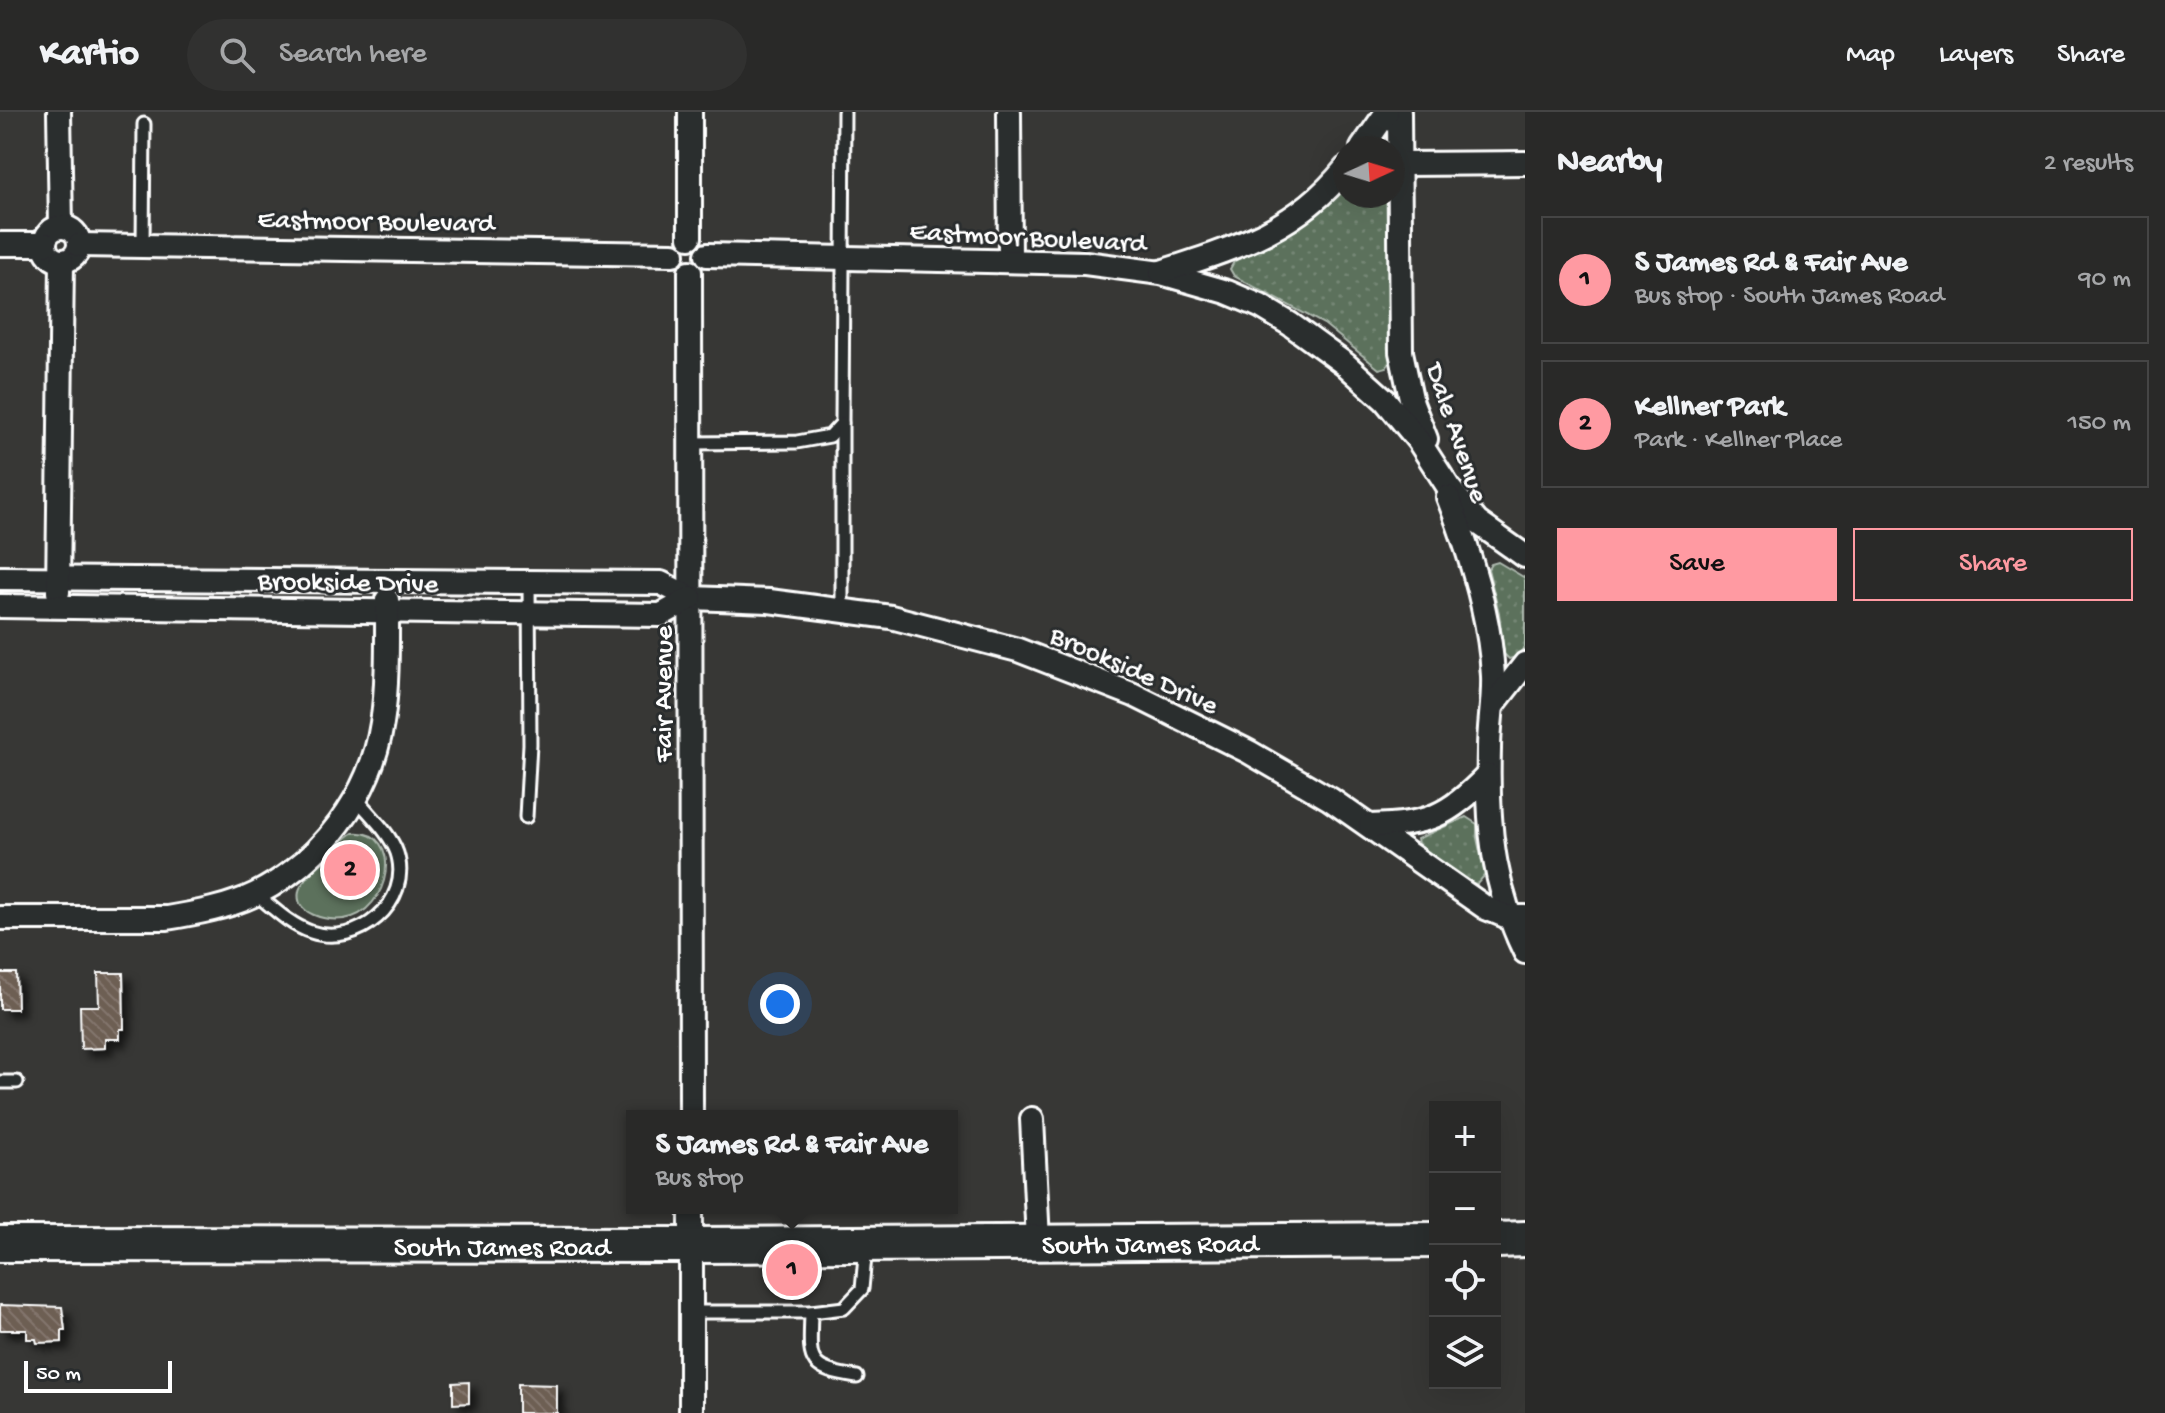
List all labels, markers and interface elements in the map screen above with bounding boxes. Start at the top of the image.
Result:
search box [187,19,747,91]
text: Kartio [40,33,139,77]
icon: search [215,33,259,77]
text: Search here [279,38,427,73]
text: Map [1846,39,1895,72]
text: Layers [1939,39,2013,72]
text: Share [2057,39,2125,72]
north arrow [1333,136,1405,208]
text: Nearby [1557,144,1662,184]
text: 2 results [2044,149,2133,180]
street label: Eastmoor Boulevard [257,205,497,242]
street label: Eastmoor Boulevard [909,217,1150,262]
text: S James Rd & Fair Ave [1635,247,1908,282]
text: 1 [1580,265,1590,296]
text: 90 m [2079,265,2131,296]
text: Bus stop · South James Road [1635,282,1944,313]
street label: Dale Avenue [1415,358,1494,508]
text: Kellner Park [1635,391,1785,426]
text: 2 [1579,409,1591,440]
text: 150 m [2067,409,2131,440]
text: Park · Kellner Place [1635,426,1842,457]
button: Save [1557,528,1837,601]
button: Share [1853,528,2133,601]
street label: Brookside Drive [256,566,439,603]
street label: Brookside Drive [1043,620,1223,724]
street label: Fair Avenue [649,625,682,763]
pin: 2 [324,840,376,900]
your location [760,984,800,1024]
map controls [1429,1101,1501,1389]
button: + [1429,1101,1501,1173]
popup [626,1110,958,1214]
text: S James Rd & Fair Ave [656,1129,928,1164]
text: Bus stop [656,1164,743,1195]
button: − [1429,1173,1501,1245]
street label: South James Road [1042,1229,1261,1264]
street label: South James Road [394,1233,613,1266]
pin: 1 [766,1240,818,1300]
button: locate [1429,1245,1501,1317]
button: layers [1429,1317,1501,1389]
scale bar [24,1357,172,1393]
text: 50 m [36,1362,81,1388]

